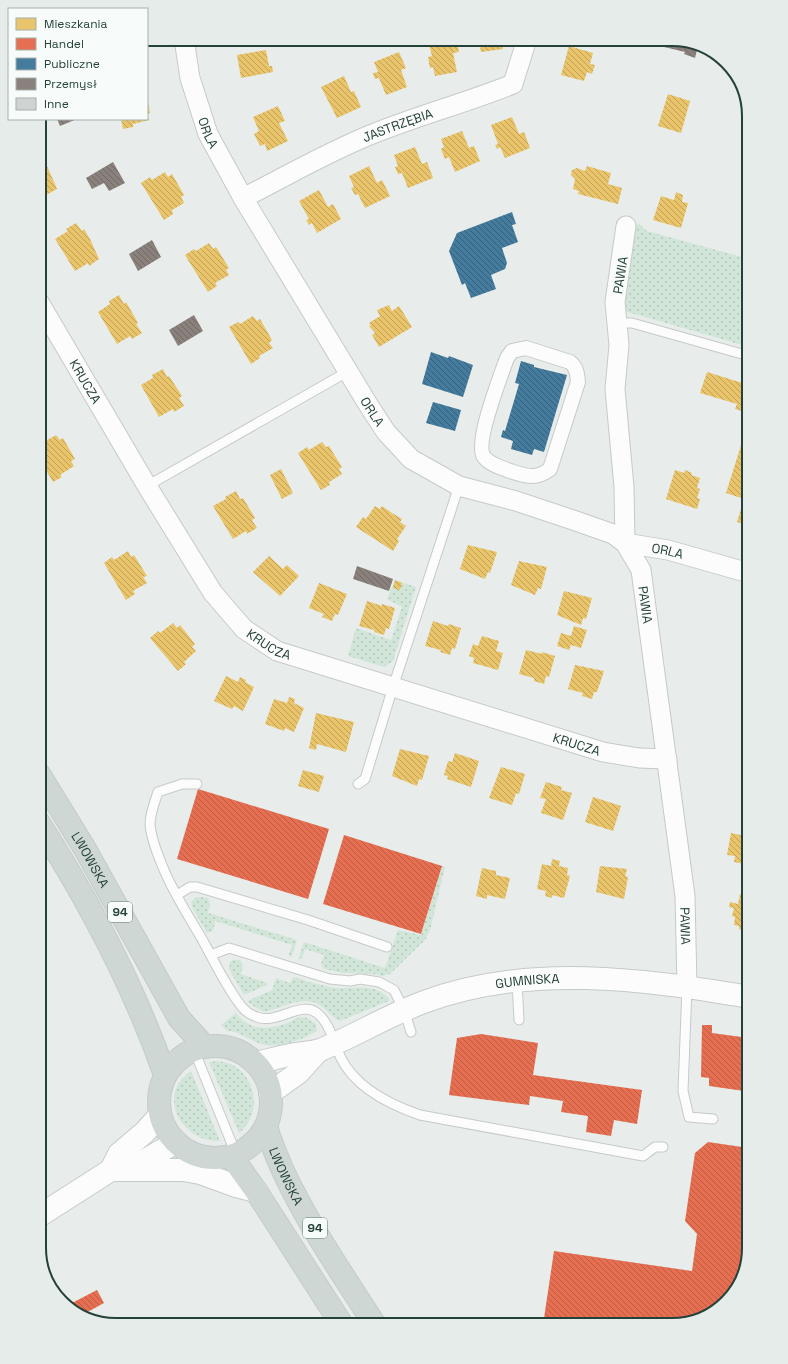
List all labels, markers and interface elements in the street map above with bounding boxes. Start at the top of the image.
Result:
legend [8,8,148,120]
text: Mieszkania [44,16,108,32]
text: Handel [44,36,84,52]
text: Publiczne [44,56,100,72]
text: Przemysł [44,76,98,92]
text: Inne [44,96,69,112]
street label: JASTRZĘBIA [360,105,435,146]
street label: ORLA [194,115,222,151]
street label: PAWIA [609,255,632,295]
street label: KRUCZA [65,356,105,407]
street label: ORLA [356,394,388,430]
street label: ORLA [650,539,685,563]
street label: PAWIA [634,585,656,625]
street label: KRUCZA [243,625,293,664]
street label: KRUCZA [551,729,602,760]
street label: LWOWSKA [67,829,113,891]
road number: 94 [108,902,132,922]
street label: PAWIA [676,907,694,945]
street label: GUMNISKA [494,970,560,992]
street label: LWOWSKA [265,1145,307,1208]
road number: 94 [303,1218,327,1238]

